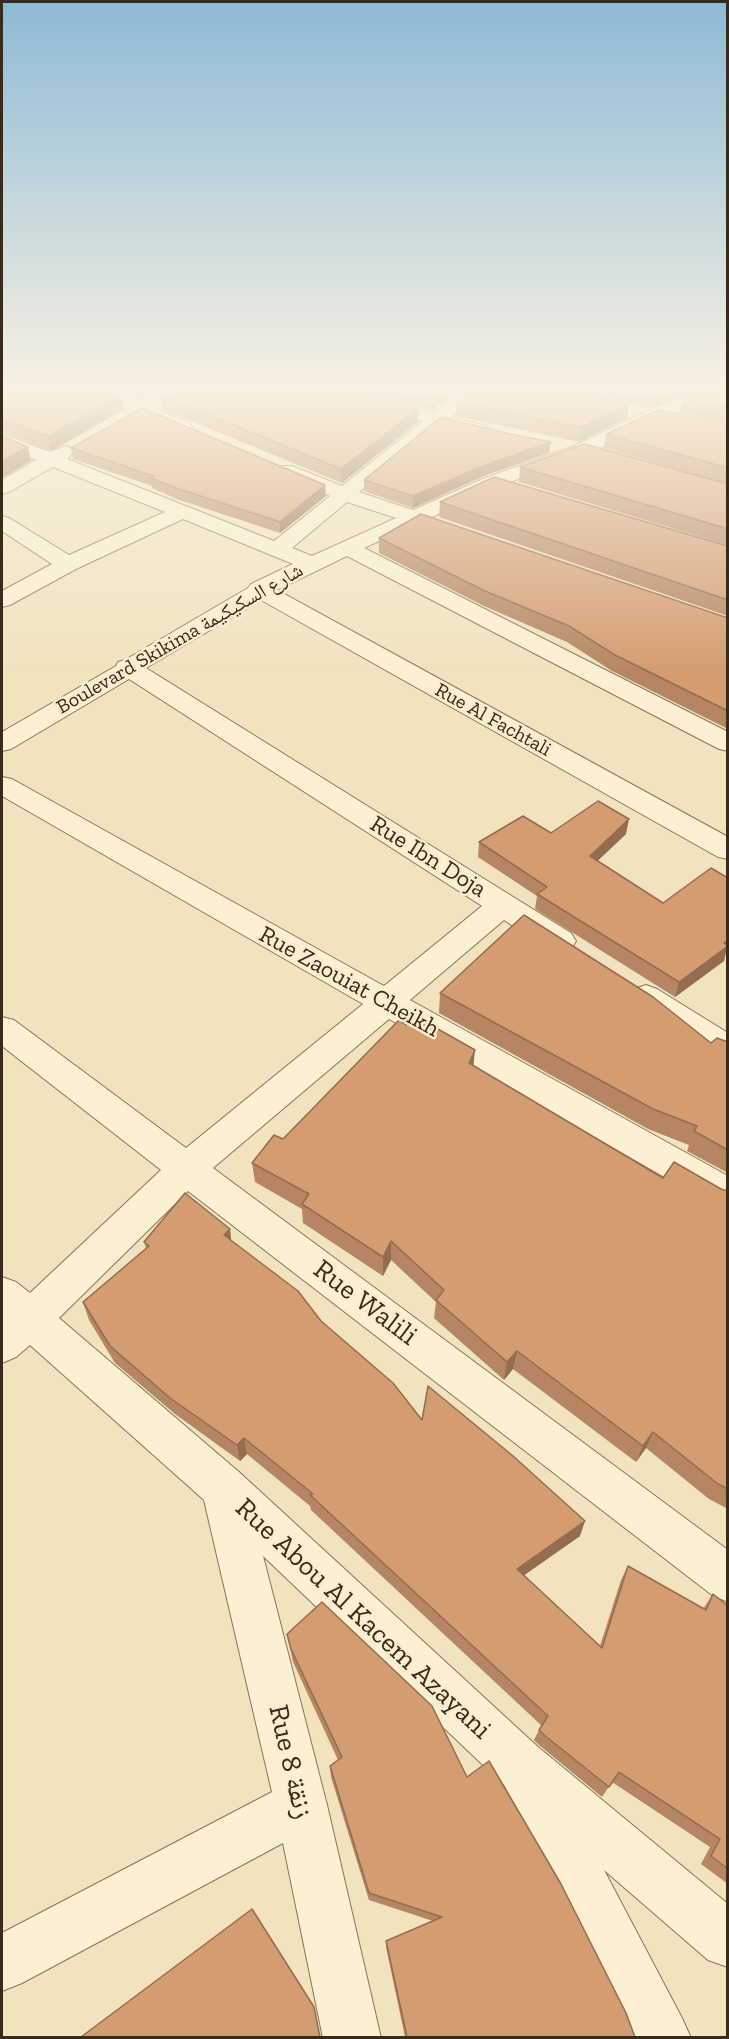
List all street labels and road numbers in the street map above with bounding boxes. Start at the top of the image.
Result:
street label: Boulevard Skikima شارع السكيكيمة [52,558,308,720]
street label: Rue Al Fachtali [431,678,555,762]
street label: Rue Ibn Doja [365,810,491,904]
street label: Rue Zaouiat Cheikh [254,921,444,1043]
street label: Rue Walili [306,1253,424,1353]
street label: Rue Abou Al Kacem Azayani [228,1491,498,1747]
street label: Rue 8 زنقة [261,1702,319,1822]

